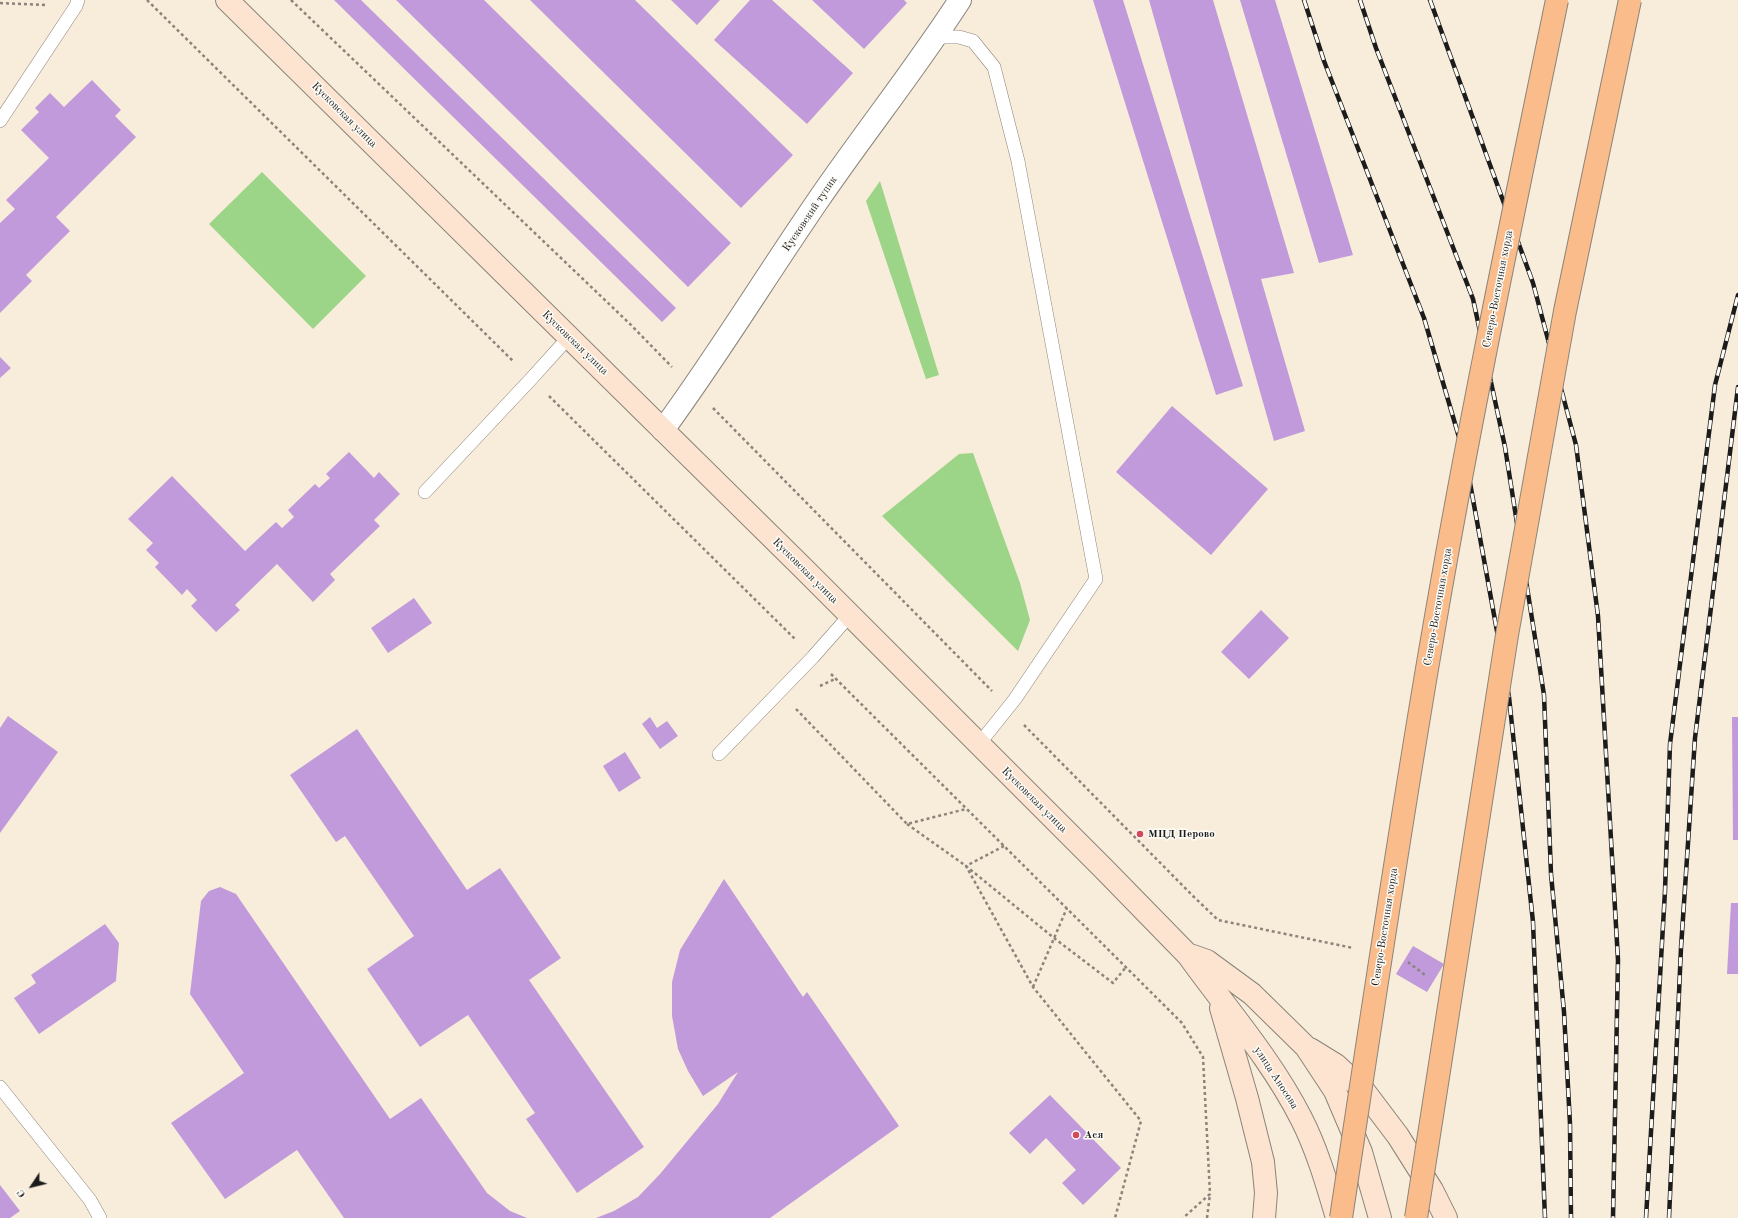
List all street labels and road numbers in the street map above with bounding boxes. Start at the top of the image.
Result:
street label: Кусковская улица [309,80,379,150]
street label: Кусковский тупик [780,174,840,254]
street label: Северо-Восточная хорда [1480,229,1516,349]
street label: Кусковская улица [539,308,611,378]
street label: Кусковская улица [770,536,840,606]
street label: Северо-Восточная хорда [1421,547,1455,667]
street label: Кусковская улица [999,765,1069,835]
street label: Северо-Восточная хорда [1369,867,1401,987]
street label: улица Аносова [1251,1044,1301,1112]

